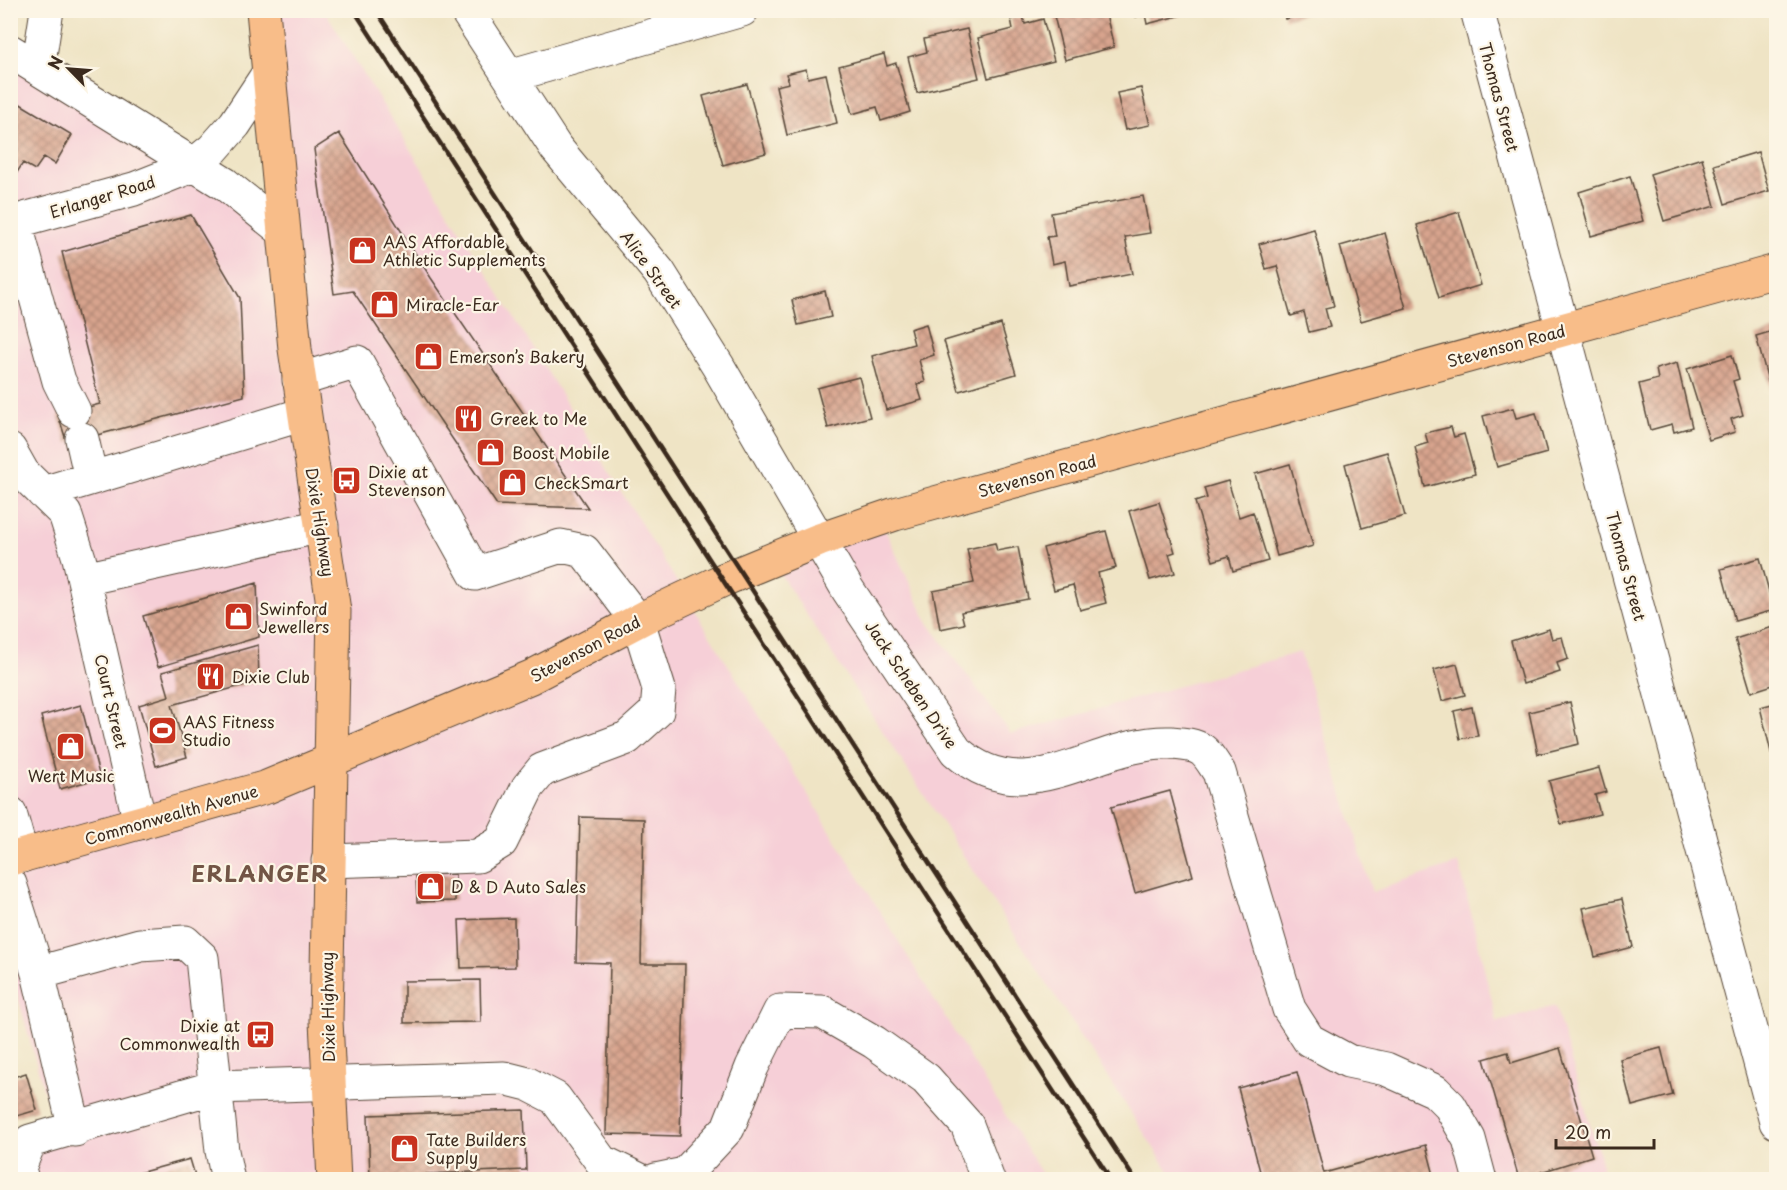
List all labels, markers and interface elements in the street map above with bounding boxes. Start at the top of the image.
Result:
north arrow [39,39,99,99]
street label: Thomas Street [1474,40,1526,155]
text: N [41,51,68,73]
street label: Erlanger Road [46,169,158,223]
street label: Alice Street [616,225,689,313]
place label: AAS Affordable Athletic Supplements [383,229,545,271]
shop icon: AAS Affordable Athletic Supplements [346,234,378,266]
shop icon: Miracle-Ear [369,288,401,320]
place label: Miracle-Ear [406,292,500,316]
street label: Stevenson Road [1444,318,1568,372]
shop icon: Emerson’s Bakery [412,340,444,372]
place label: Emerson’s Bakery [449,344,585,368]
restaurant icon: Greek to Me [453,402,485,434]
place label: Greek to Me [490,406,587,430]
shop icon: Boost Mobile [475,436,507,468]
place label: Boost Mobile [512,440,610,464]
street label: Stevenson Road [975,448,1099,502]
place label: Dixie at Stevenson [368,459,446,501]
bus stop icon: Dixie at Stevenson [331,464,363,496]
street label: Dixie Highway [301,466,341,578]
shop icon: CheckSmart [497,466,529,498]
place label: CheckSmart [534,470,629,494]
street label: Thomas Street [1601,509,1653,624]
place label: Swinford Jewellers [259,596,329,638]
shop icon: Swinford Jewellers [222,601,254,633]
street label: Stevenson Road [526,609,644,687]
street label: Jack Scheben Drive [860,615,964,753]
street label: Court Street [89,651,135,751]
restaurant icon: Dixie Club [195,660,227,692]
place label: Dixie Club [232,664,310,688]
place label: AAS Fitness Studio [183,709,275,751]
sports icon: AAS Fitness Studio [146,714,178,746]
shop icon: Wert Music [55,731,87,763]
place label: Wert Music [28,763,114,787]
street label: Commonwealth Avenue [82,778,261,850]
district label: ERLANGER [191,856,329,889]
shop icon: D & D Auto Sales [414,870,446,902]
place label: D & D Auto Sales [451,874,586,898]
street label: Dixie Highway [314,952,340,1062]
place label: Dixie at Commonwealth [120,1013,240,1055]
bus stop icon: Dixie at Commonwealth [245,1018,277,1050]
scale bar [1556,1112,1654,1150]
text: 20 m [1565,1118,1611,1145]
place label: Tate Builders Supply [426,1127,526,1169]
shop icon: Tate Builders Supply [389,1132,421,1164]

